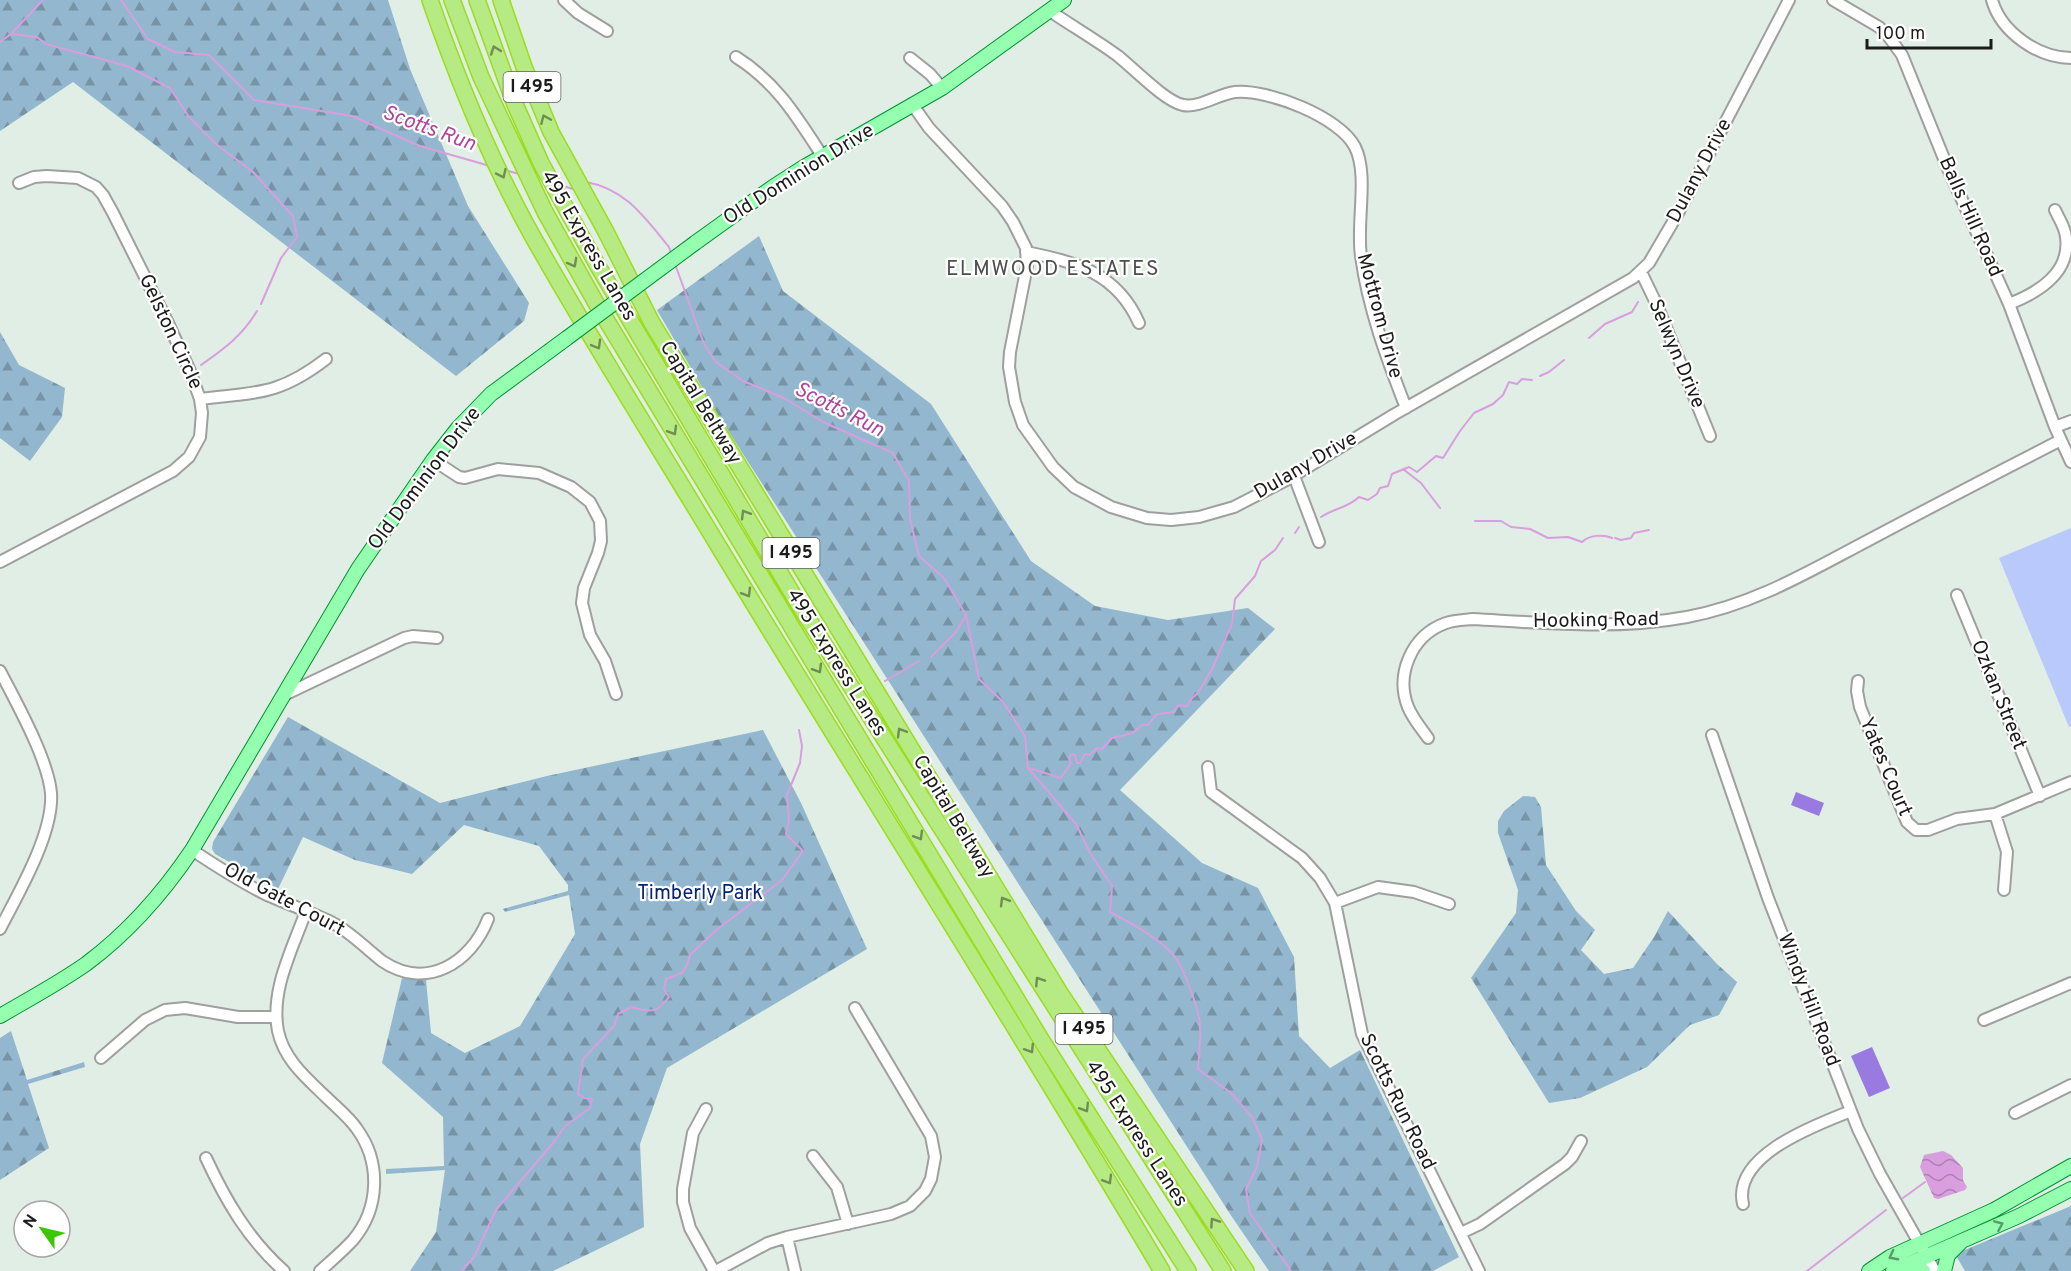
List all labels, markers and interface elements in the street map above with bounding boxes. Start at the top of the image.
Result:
scale bar [1867,12,1992,50]
text: 100 m [1876,23,1925,46]
one-way arrow [490,45,503,56]
road number: I 495 [504,72,560,102]
water label: Scotts Run [379,100,480,158]
street label: Dulany Drive [1662,114,1738,228]
one-way arrow [541,115,553,126]
street label: Old Dominion Drive [719,118,879,232]
street label: Balls Hill Road [1932,153,2008,281]
street label: 495 Express Lanes [534,166,642,326]
one-way arrow [494,167,506,178]
street label: Mottrom Drive [1350,251,1408,381]
district label: ELMWOOD ESTATES [946,256,1160,283]
one-way arrow [566,257,578,267]
street label: Gelston Circle [132,270,208,394]
street label: Selwyn Drive [1641,296,1711,412]
street label: Capital Beltway [653,336,747,470]
one-way arrow [590,339,601,349]
water label: Scotts Run [790,376,889,444]
street label: Old Dominion Drive [363,402,487,556]
one-way arrow [665,425,677,435]
street label: Dulany Drive [1250,426,1362,506]
one-way arrow [741,510,752,520]
road number: I 495 [762,538,820,568]
street label: 495 Express Lanes [780,584,892,742]
one-way arrow [740,587,752,597]
street label: Hooking Road [1533,607,1659,635]
street label: Ozkan Street [1964,636,2032,754]
one-way arrow [810,663,822,673]
street label: Yates Court [1853,714,1917,820]
one-way arrow [897,728,909,738]
street label: Capital Beltway [906,750,1000,884]
one-way arrow [911,830,923,840]
street label: Old Gate Court [219,857,349,943]
park label: Timberly Park [637,881,763,907]
one-way arrow [999,897,1011,907]
street label: Windy Hill Road [1771,930,1845,1070]
one-way arrow [1035,977,1046,988]
road number: I 495 [1056,1014,1112,1044]
street label: Scotts Run Road [1353,1030,1441,1174]
one-way arrow [1022,1043,1034,1053]
street label: 495 Express Lanes [1079,1056,1193,1212]
one-way arrow [1077,1102,1089,1112]
one-way arrow [1101,1174,1112,1184]
north arrow [12,1199,72,1259]
text: N [20,1211,43,1232]
one-way arrow [1210,1218,1221,1229]
one-way arrow [1992,1220,2003,1232]
one-way arrow [1889,1249,1899,1260]

